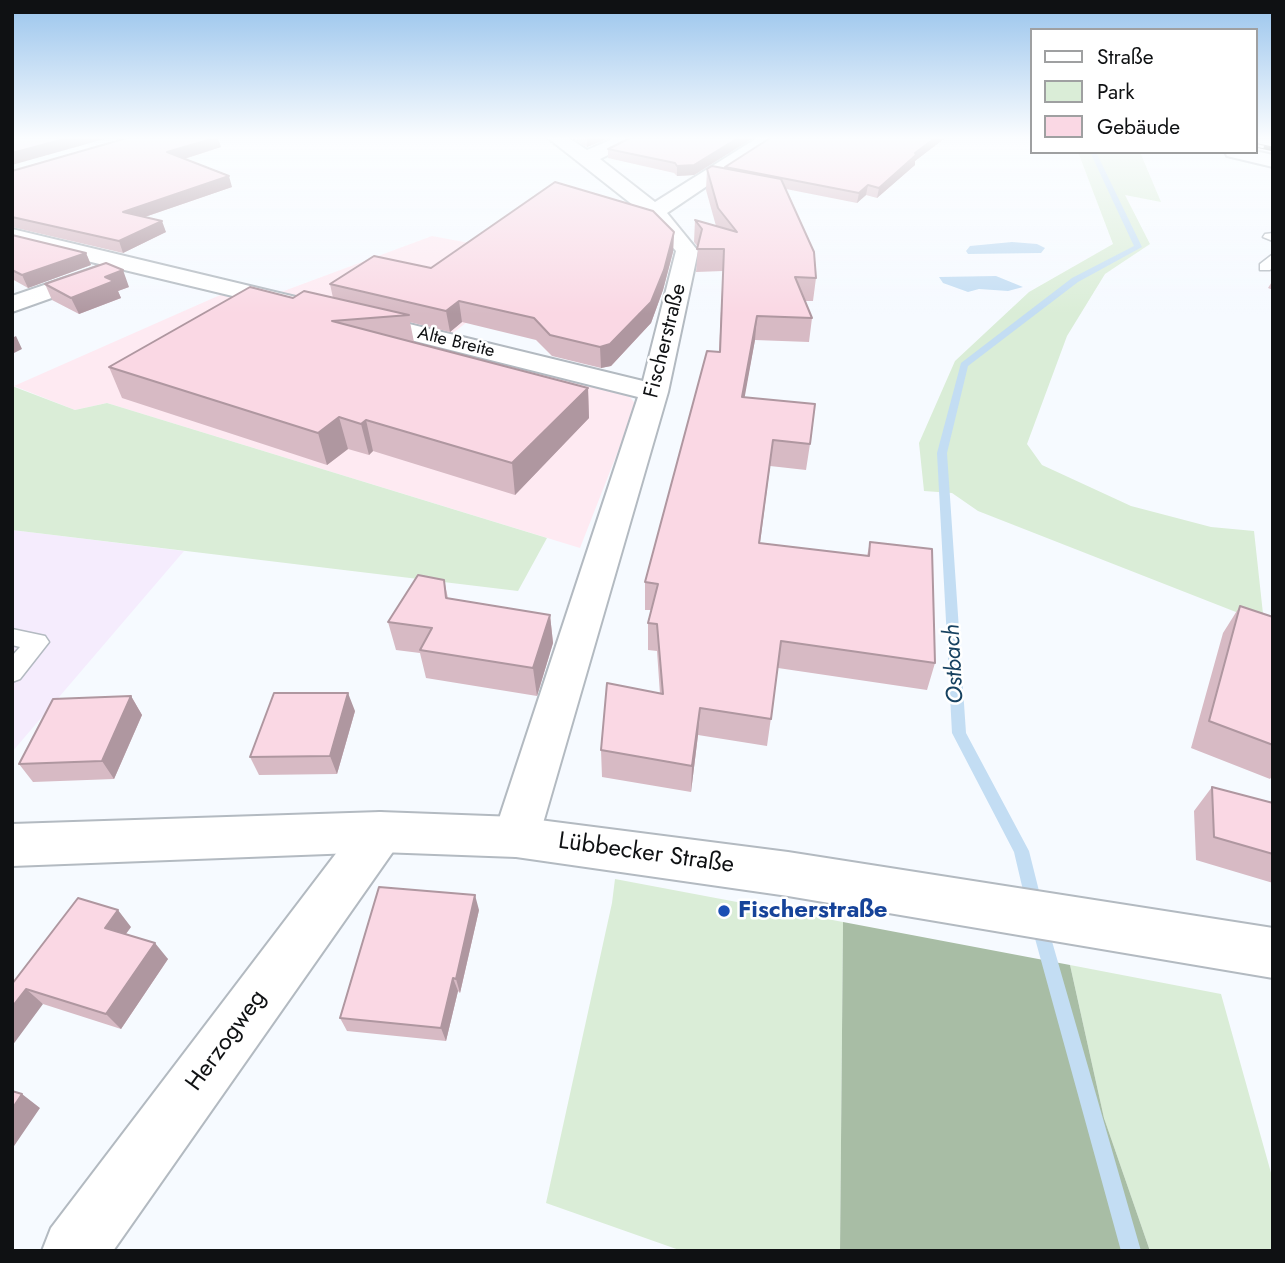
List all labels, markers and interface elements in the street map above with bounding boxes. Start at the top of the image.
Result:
legend [1030,28,1257,154]
text: Straße [1097,42,1154,72]
text: Park [1097,77,1134,107]
text: Gebäude [1097,112,1180,142]
street label: Fischerstraße [640,281,692,401]
street label: Alte Breite [415,323,497,363]
water label: Ostbach [939,623,971,705]
street label: Lübbecker Straße [556,827,736,881]
place label: Fischerstraße [738,897,888,925]
marker: Fischerstraße [716,903,732,919]
street label: Herzogweg [181,985,273,1097]

